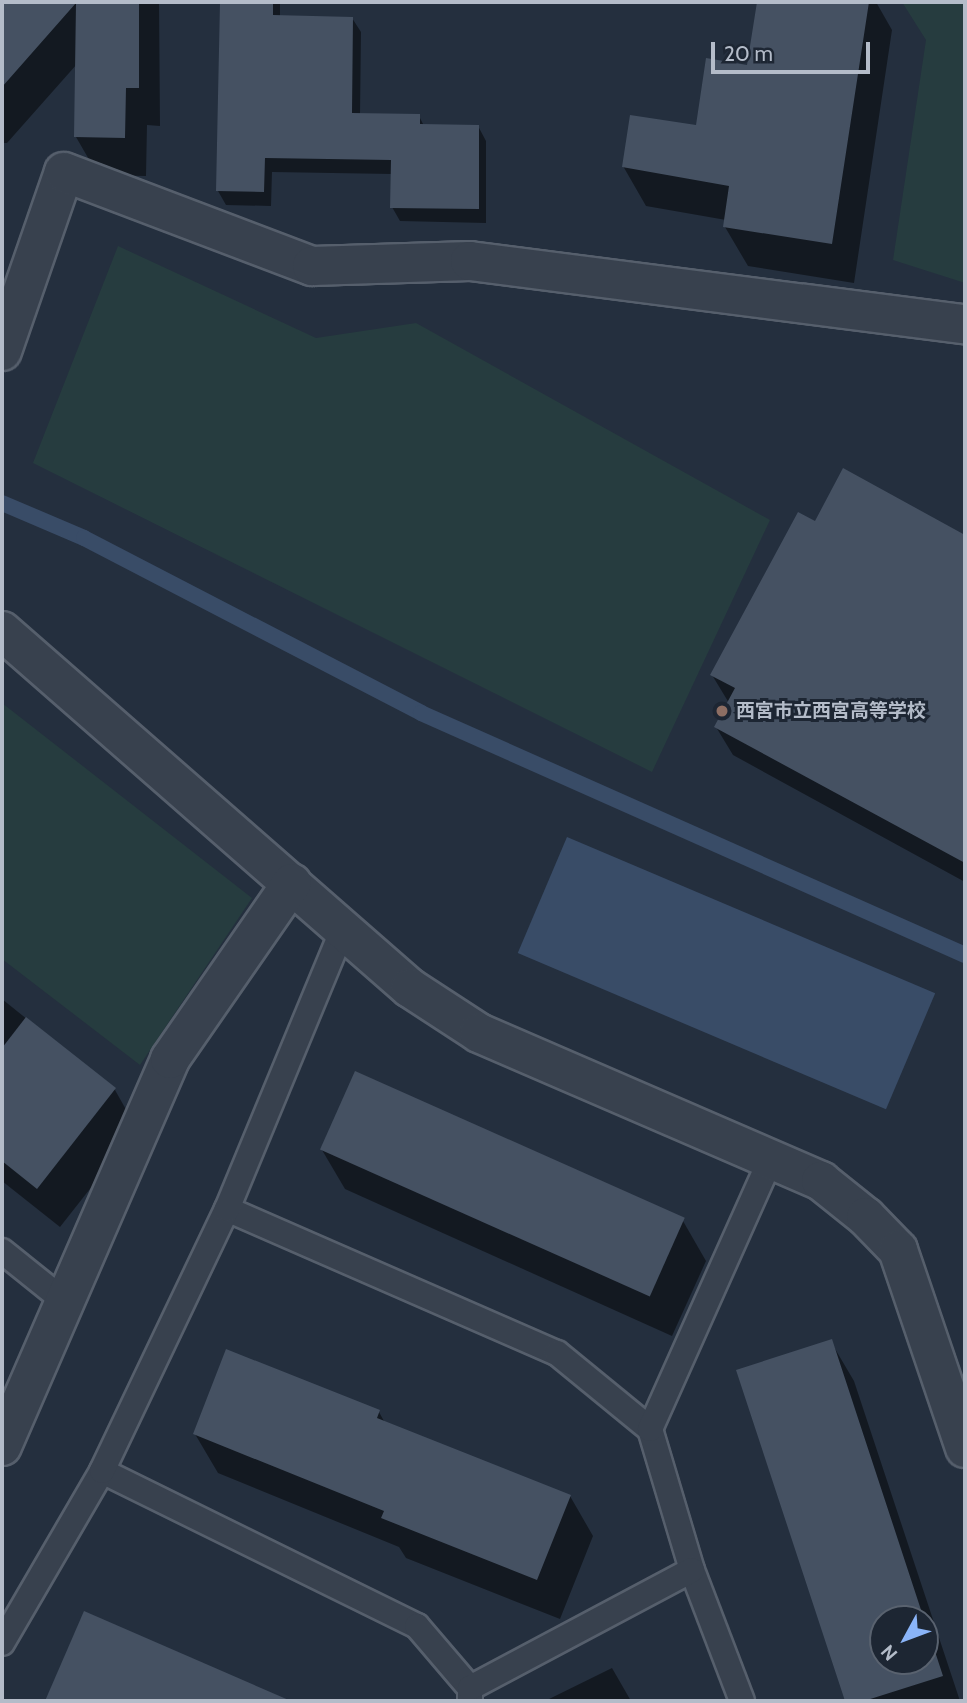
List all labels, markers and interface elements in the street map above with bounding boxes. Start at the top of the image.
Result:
scale bar [715,28,874,72]
text: 20 m [724,41,773,66]
place label: 西宮市立西宮高等学校 [736,700,926,722]
marker: 西宮市立西宮高等学校 [714,703,730,719]
north arrow [869,1605,939,1675]
text: N [876,1640,902,1665]

